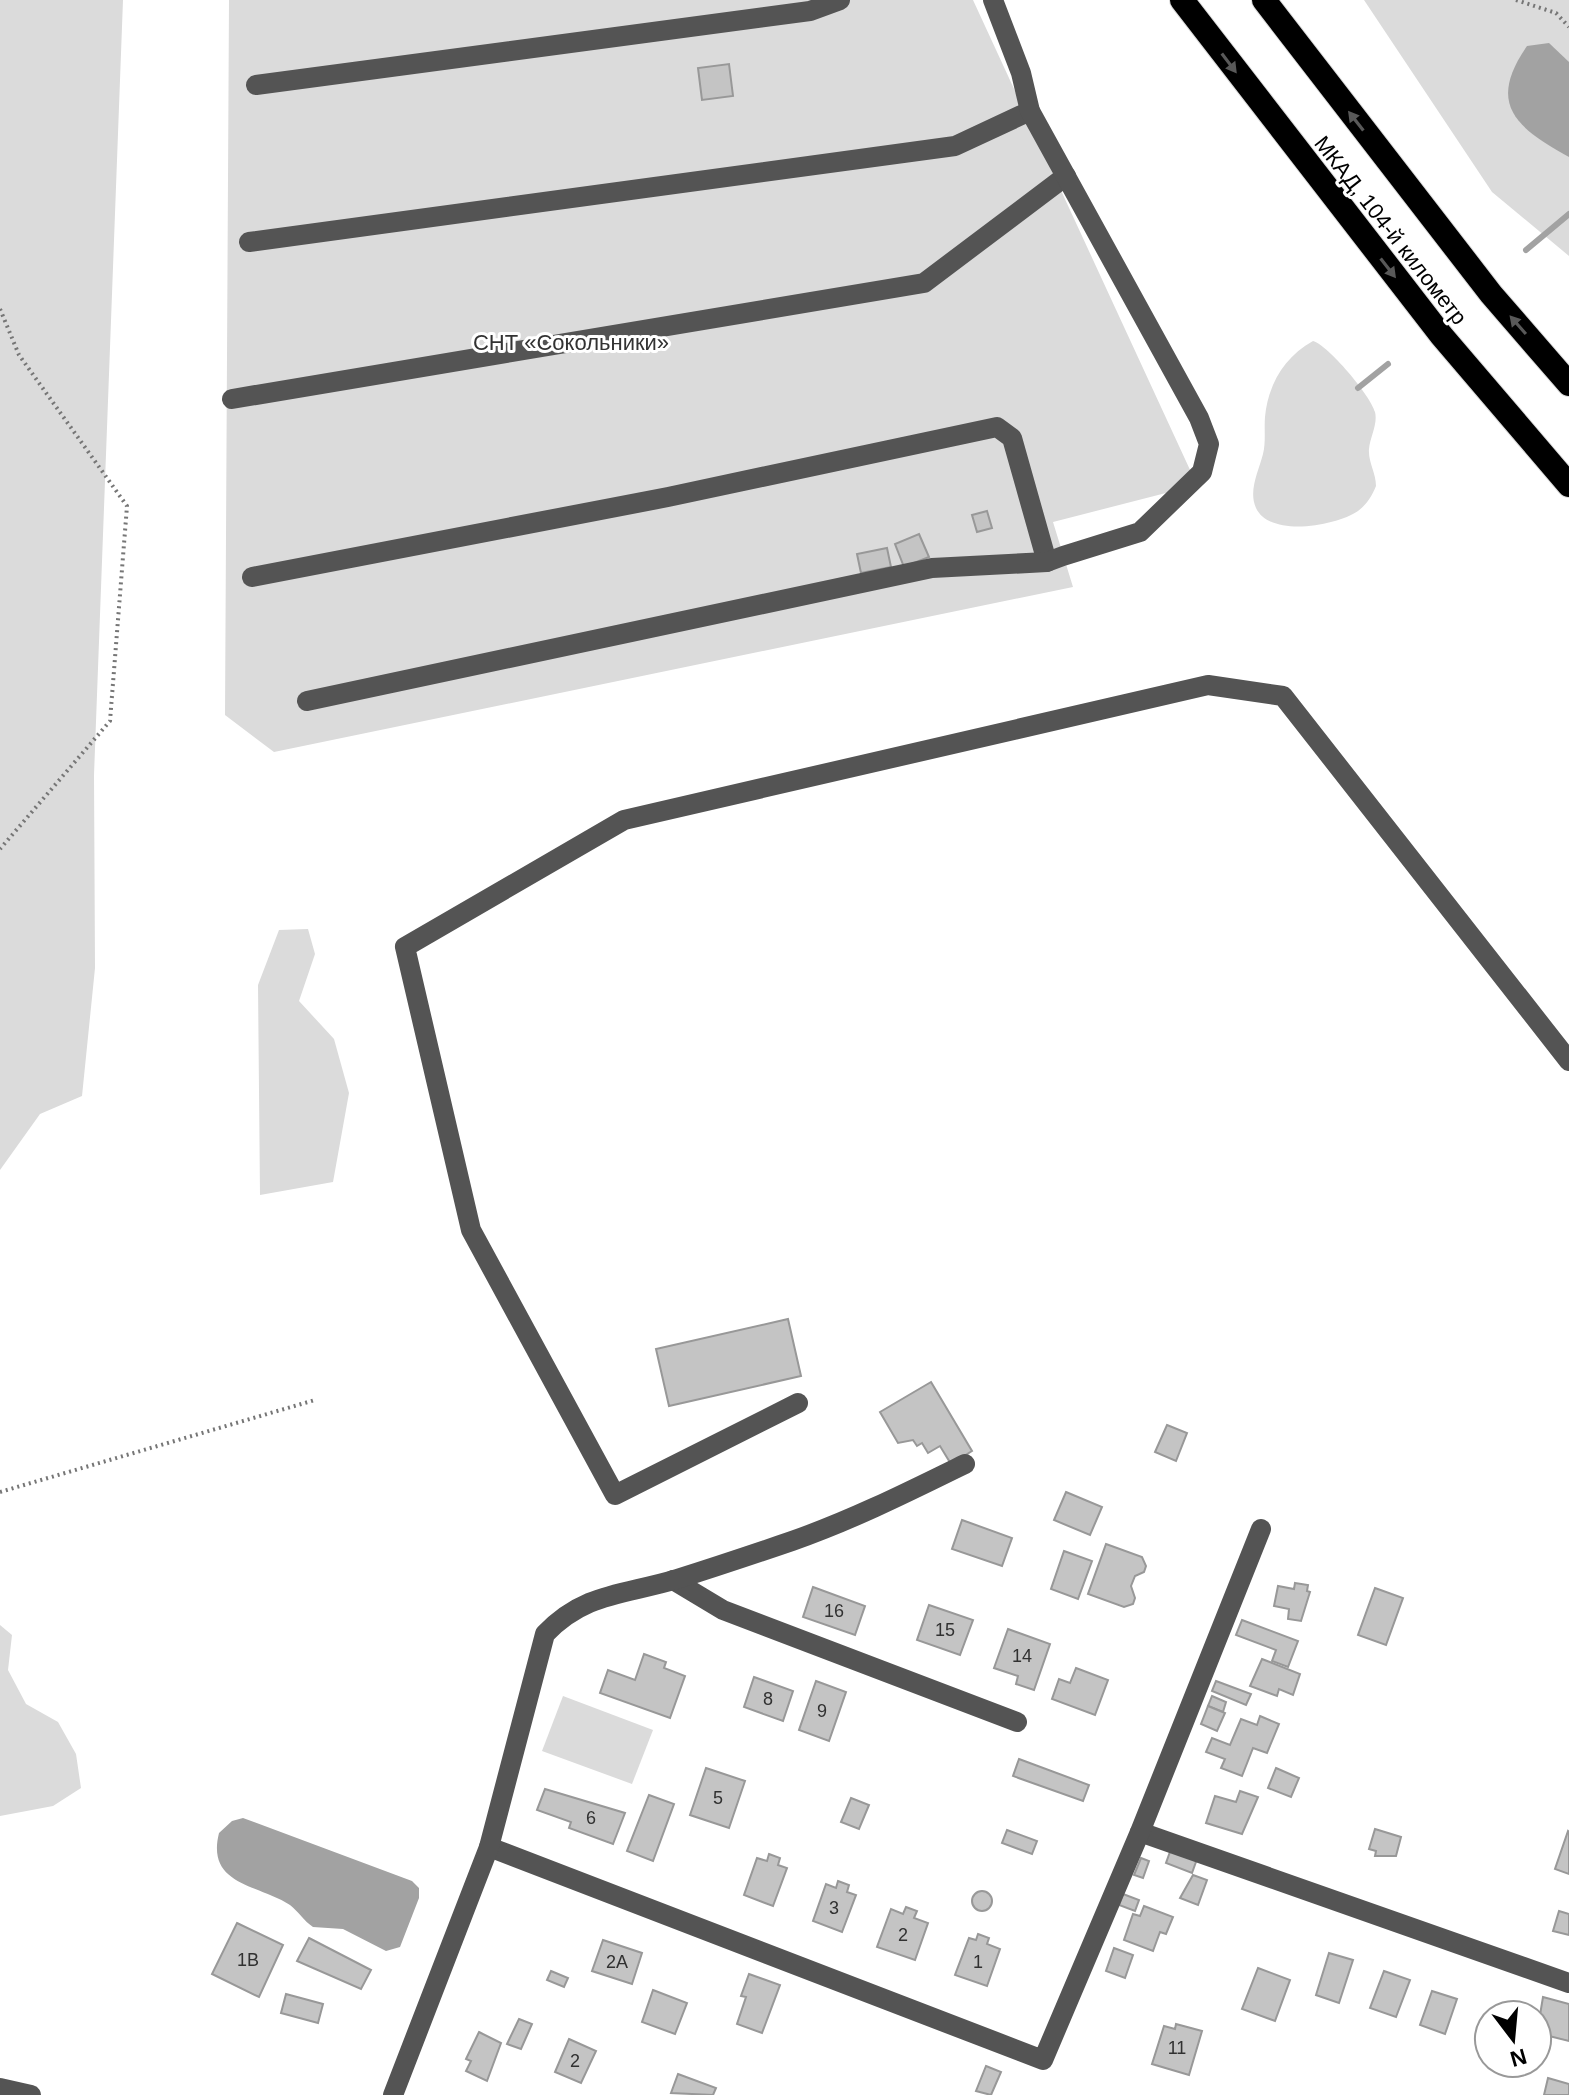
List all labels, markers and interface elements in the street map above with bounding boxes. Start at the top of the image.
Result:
one-way arrow [1221,52,1236,73]
one-way arrow [1349,111,1365,132]
street label: МКАД, 104-й километр [1309,131,1472,330]
one-way arrow [1379,258,1396,278]
one-way arrow [1510,315,1527,335]
park label: СНТ «Сокольники» [473,330,669,355]
house number: 16 [824,1601,844,1621]
house number: 15 [935,1620,955,1640]
house number: 14 [1012,1646,1032,1666]
house number: 8 [763,1689,773,1709]
house number: 9 [817,1701,827,1721]
house number: 5 [713,1788,723,1808]
house number: 6 [586,1808,596,1828]
house number: 3 [829,1898,839,1918]
house number: 2 [898,1925,908,1945]
house number: 1В [237,1950,259,1970]
house number: 2А [606,1952,628,1972]
house number: 1 [973,1952,983,1972]
north arrow [1473,1999,1553,2079]
house number: 11 [1168,2038,1186,2058]
text: N [1507,2044,1529,2072]
house number: 2 [570,2051,580,2071]

